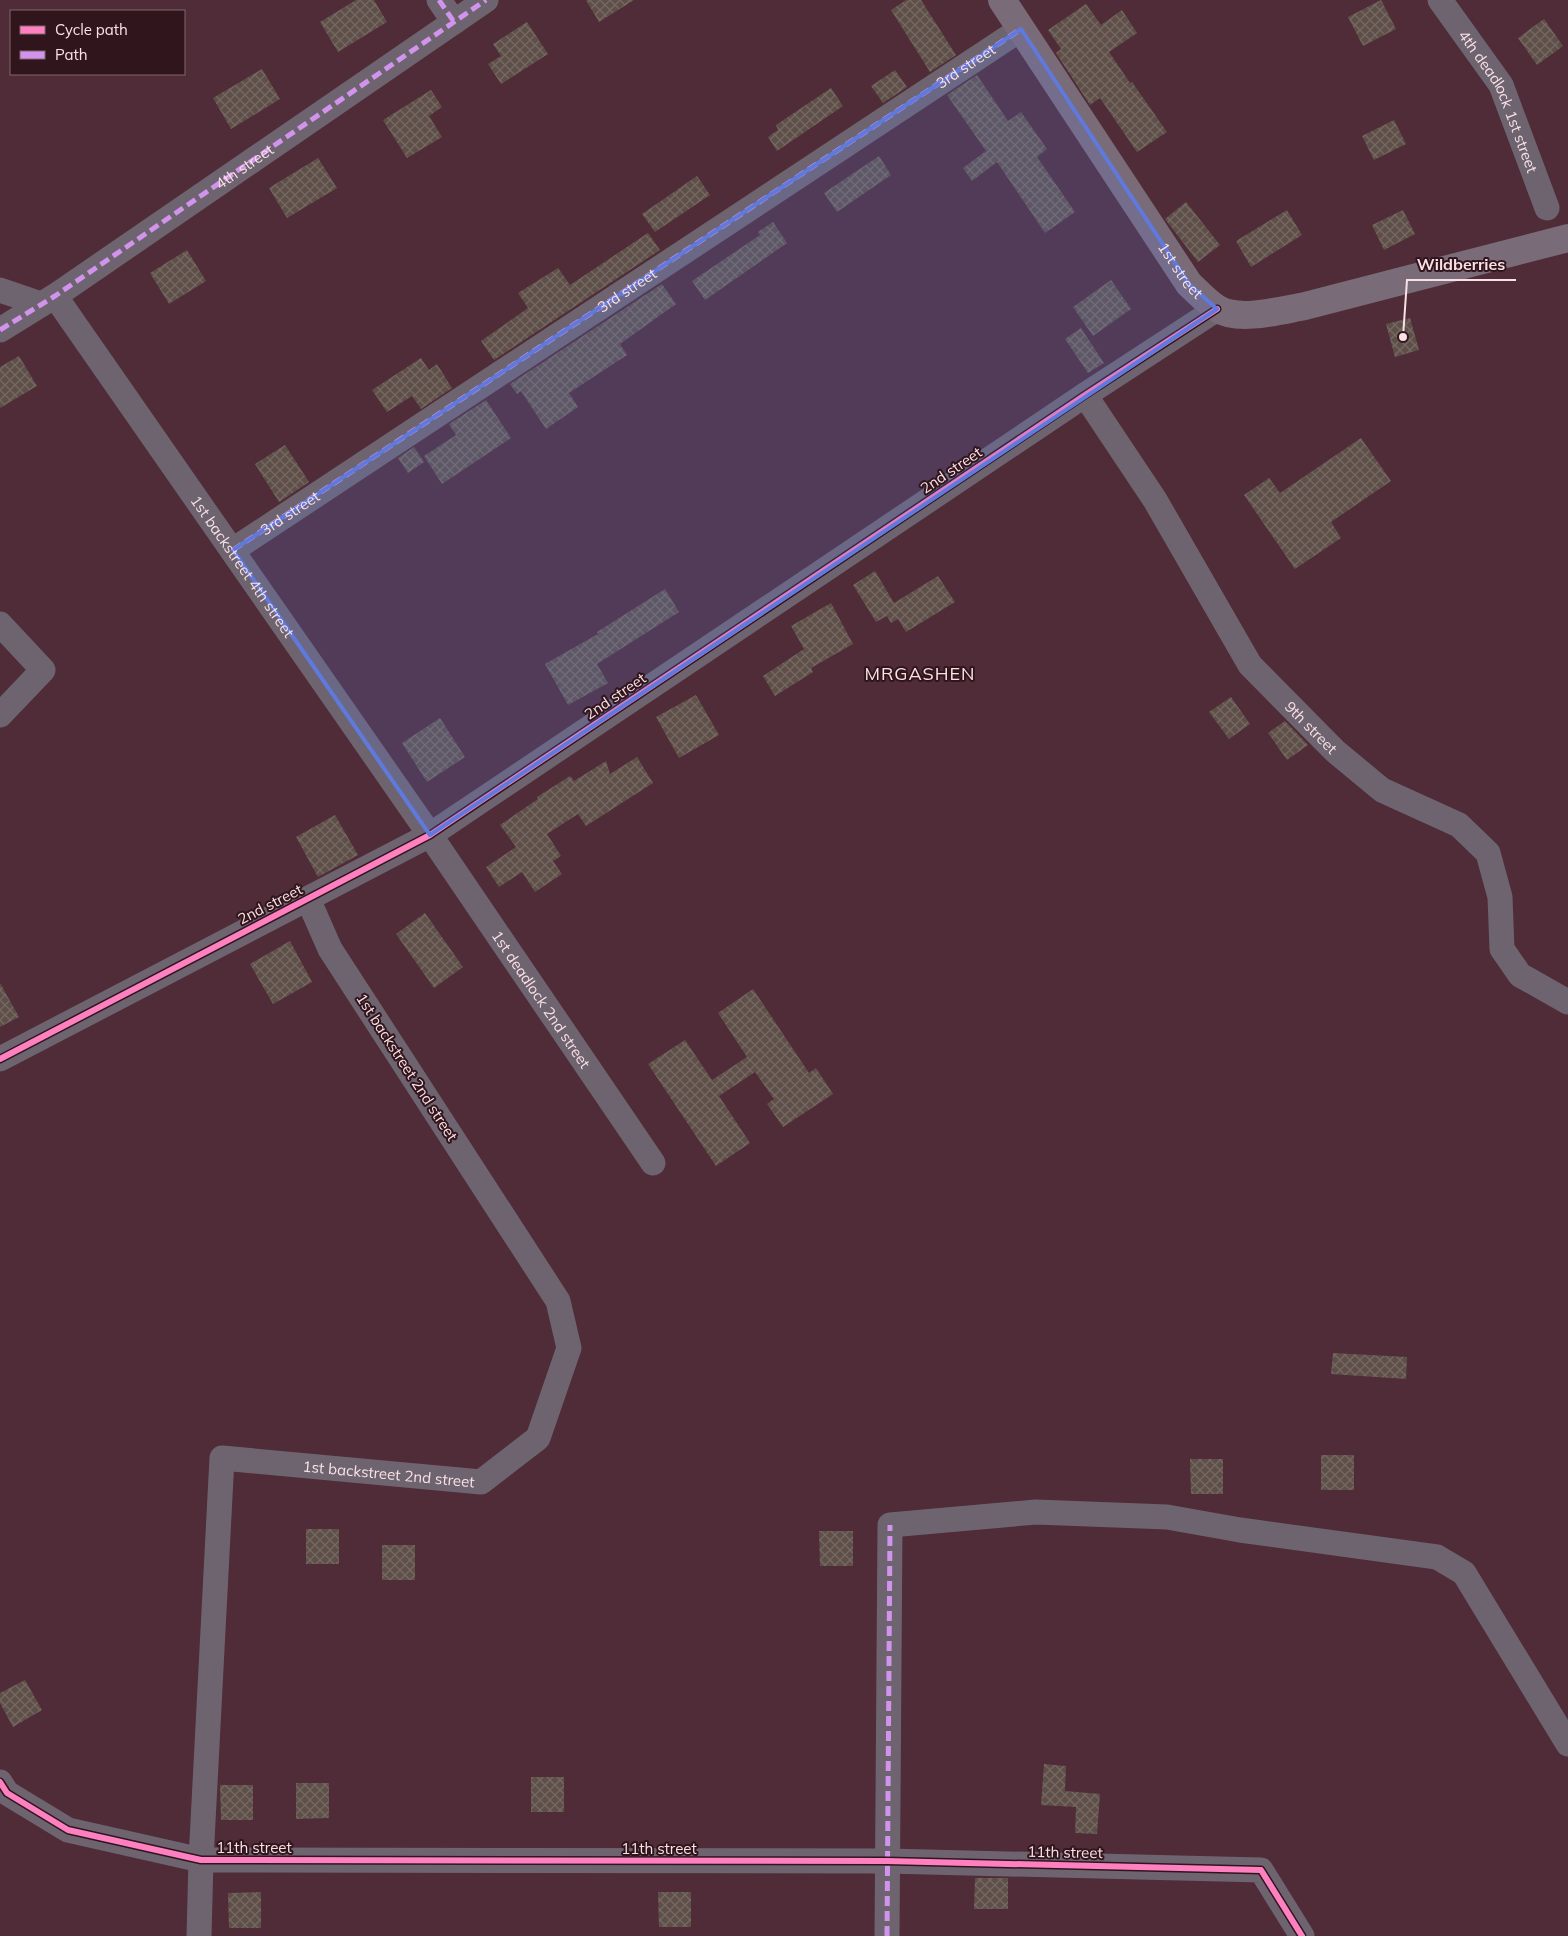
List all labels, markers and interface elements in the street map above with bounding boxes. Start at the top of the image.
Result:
legend [10,10,185,75]
text: Cycle path [55,20,128,39]
street label: 4th deadlock 1st street [1455,26,1542,175]
street label: 3rd street [932,39,999,92]
text: Path [55,45,87,64]
street label: 4th street [211,139,277,193]
street label: 1st street [1154,238,1207,302]
callout: Wildberries [1407,249,1516,280]
text: Wildberries [1417,254,1505,274]
street label: 3rd street [594,263,660,316]
street label: 2nd street [917,442,985,498]
street label: 3rd street [257,486,323,539]
street label: 1st backstreet 4th street [187,491,299,641]
district label: MRGASHEN [864,662,976,685]
street label: 2nd street [581,668,649,724]
street label: 9th street [1281,697,1342,758]
street label: 2nd street [234,880,306,928]
street label: 1st deadlock 2nd street [488,927,595,1072]
street label: 1st backstreet 2nd street [352,990,462,1144]
street label: 1st backstreet 2nd street [302,1456,475,1491]
street label: 11th street [216,1838,292,1857]
street label: 11th street [621,1839,697,1858]
street label: 11th street [1027,1842,1103,1862]

